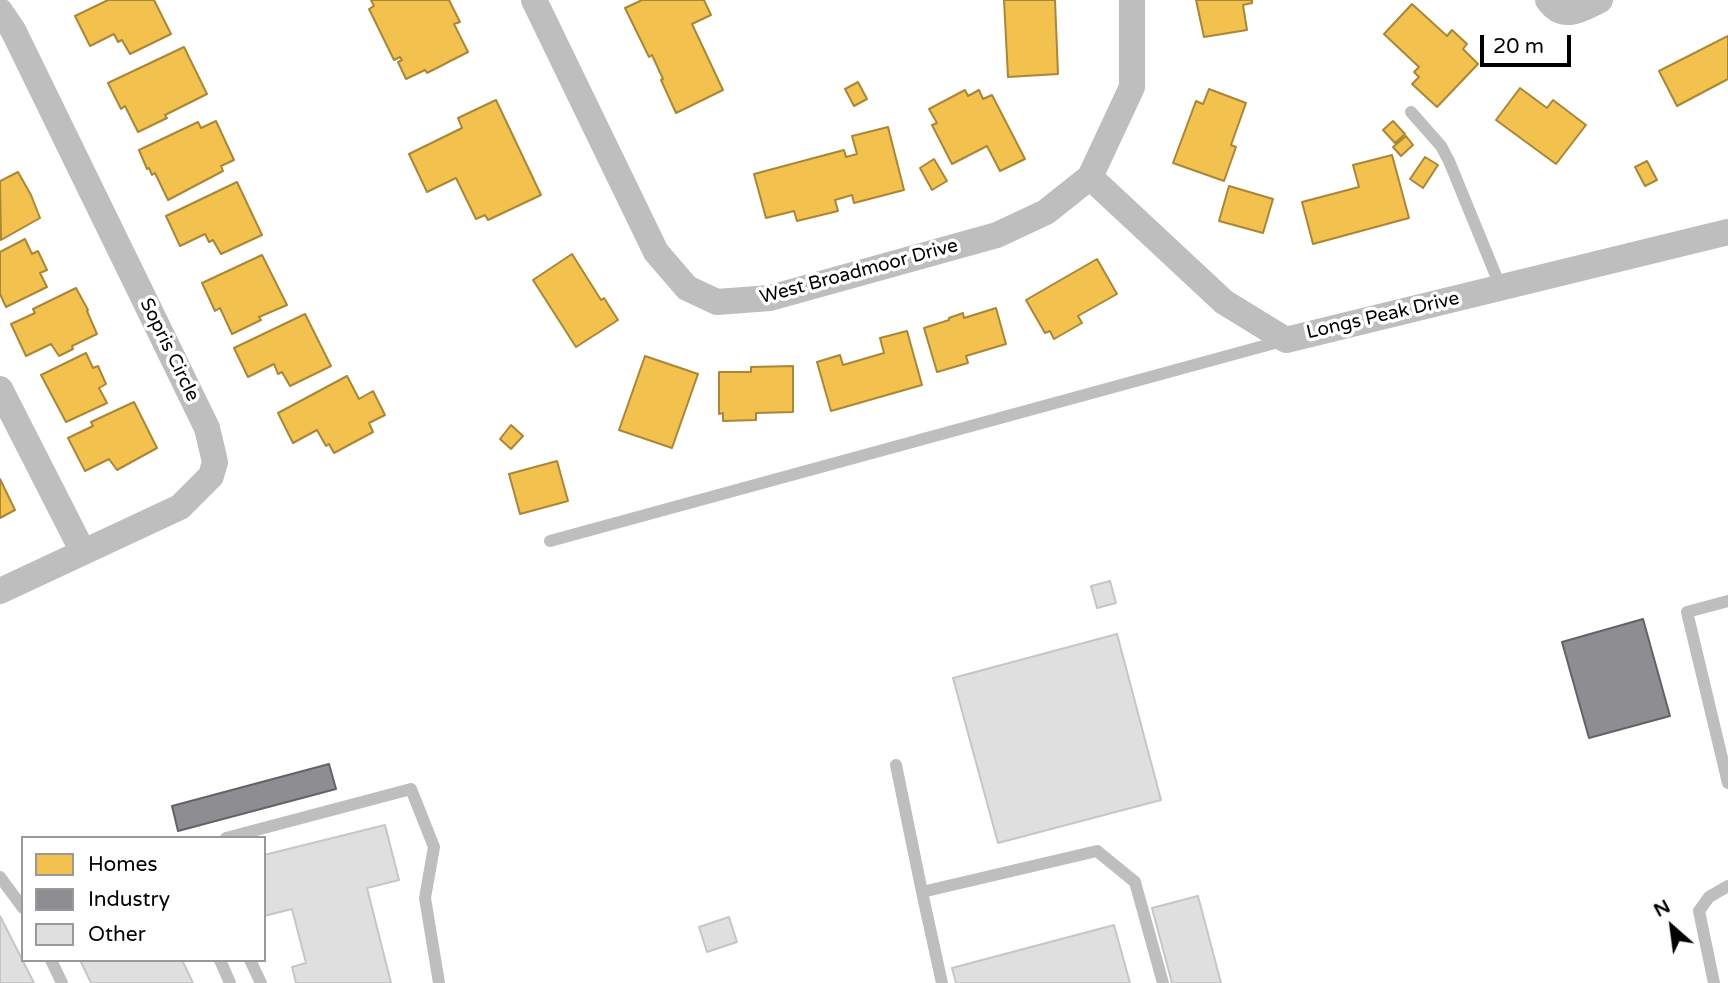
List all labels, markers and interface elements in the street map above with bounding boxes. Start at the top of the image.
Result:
scale bar [1483,21,1574,65]
text: 20 m [1493,34,1544,59]
street label: West Broadmoor Drive [757,235,961,309]
street label: Longs Peak Drive [1304,287,1462,345]
street label: Sopris Circle [134,295,204,405]
legend [21,836,266,962]
text: Homes [88,852,158,877]
text: Industry [88,887,170,912]
north arrow [1637,892,1707,962]
text: N [1650,895,1674,922]
text: Other [88,922,146,947]

